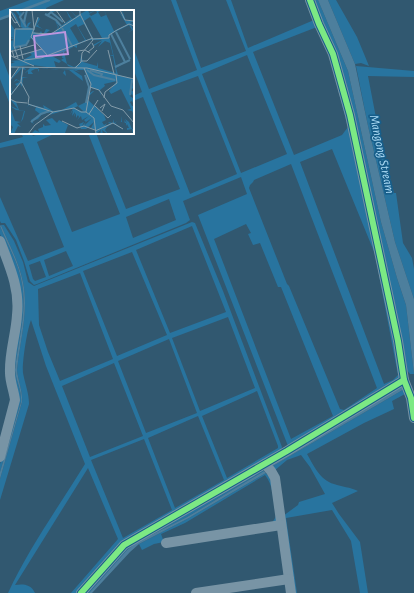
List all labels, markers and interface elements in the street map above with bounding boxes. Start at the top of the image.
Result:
inset map [10,10,134,134]
water label: Mangong Stream [367,114,396,195]

